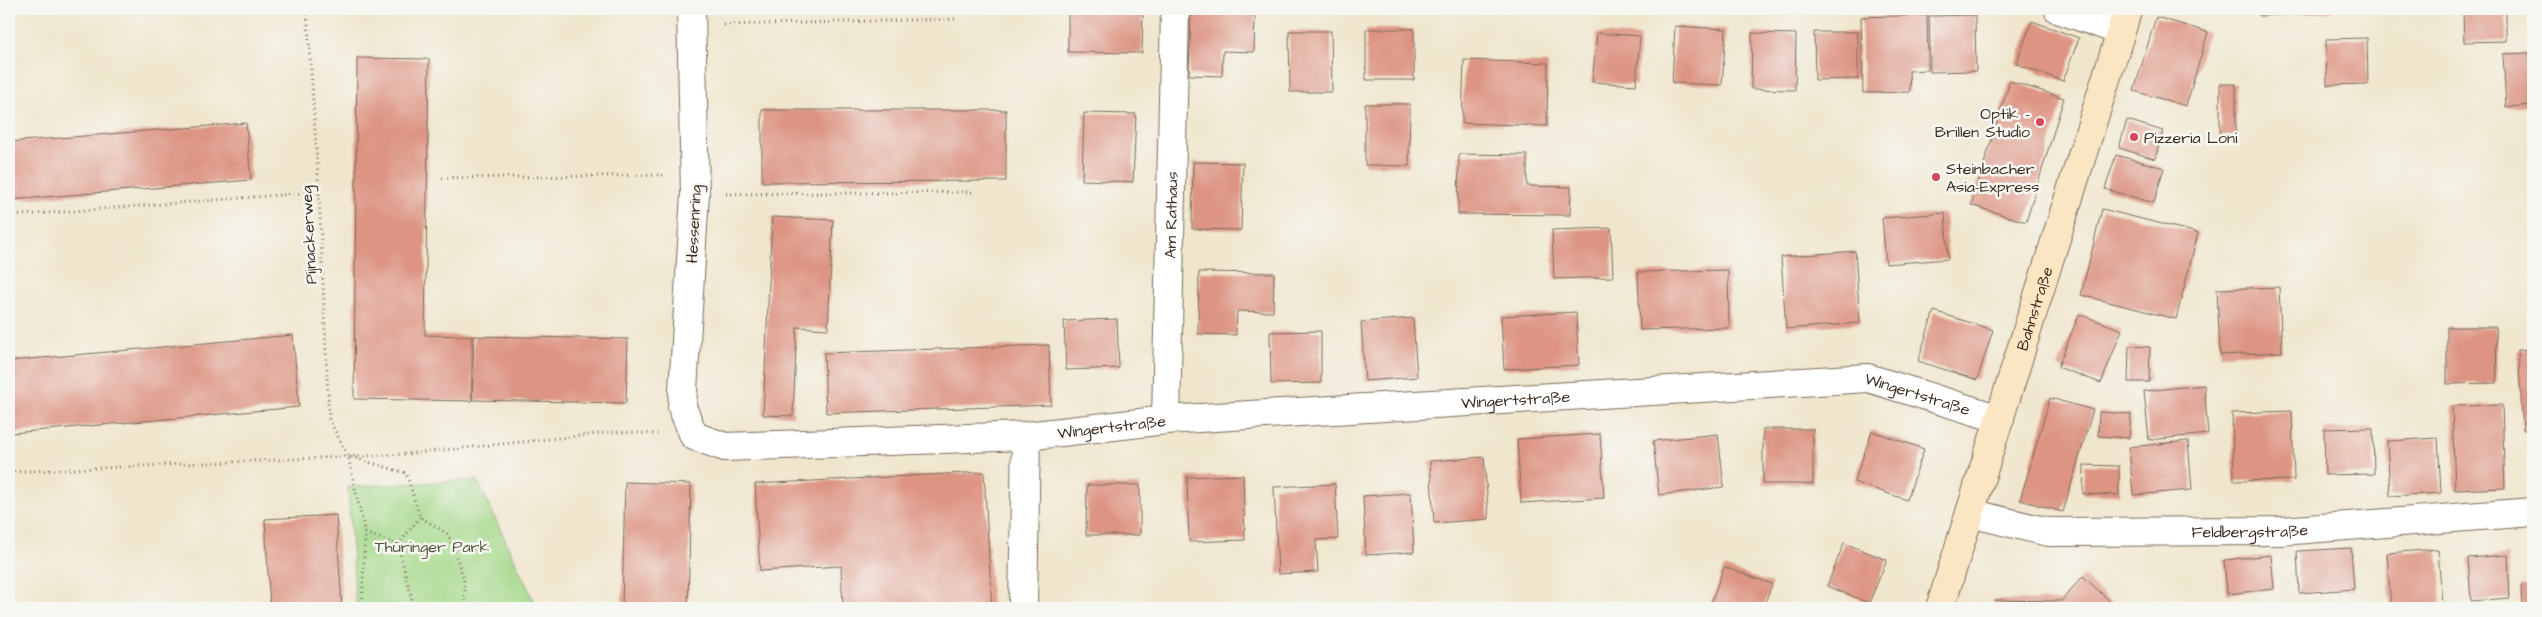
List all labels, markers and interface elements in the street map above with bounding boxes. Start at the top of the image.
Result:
place label: Optik - Brillen Studio [1935,103,2030,143]
marker: Optik - Brillen Studio [2034,116,2046,128]
place label: Pizzeria Loni [2144,127,2238,149]
marker: Pizzeria Loni [2128,131,2140,143]
place label: Steinbacher Asia-Express [1946,158,2039,198]
street label: Am Rathaus [1160,171,1183,259]
marker: Steinbacher Asia-Express [1930,171,1942,183]
street label: Hessenring [681,184,708,264]
street label: Pijnackerweg [295,185,324,285]
street label: Bahnstraße [2011,264,2059,353]
street label: Wingertstraße [1862,368,1973,421]
street label: Wingertstraße [1460,386,1571,414]
street label: Wingertstraße [1056,410,1167,444]
street label: Feldbergstraße [2191,519,2309,544]
park label: Thüringer Park [375,536,489,559]

